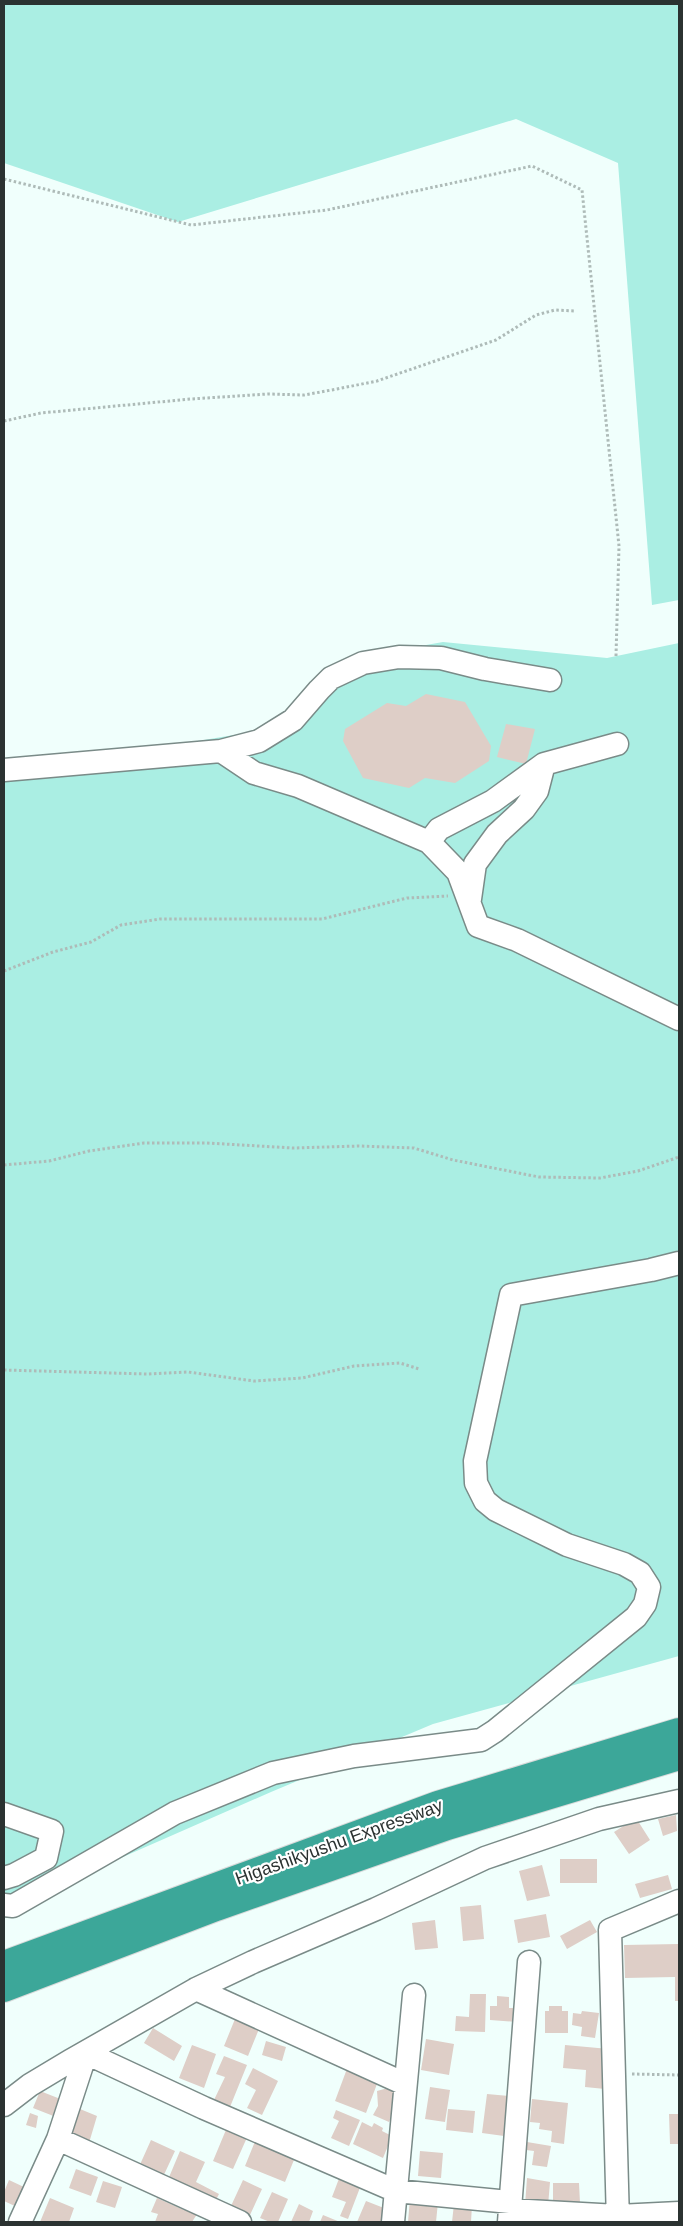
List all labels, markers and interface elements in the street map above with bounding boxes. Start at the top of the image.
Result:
street label: Higashikyushu Expressway [233,1795,445,1889]

